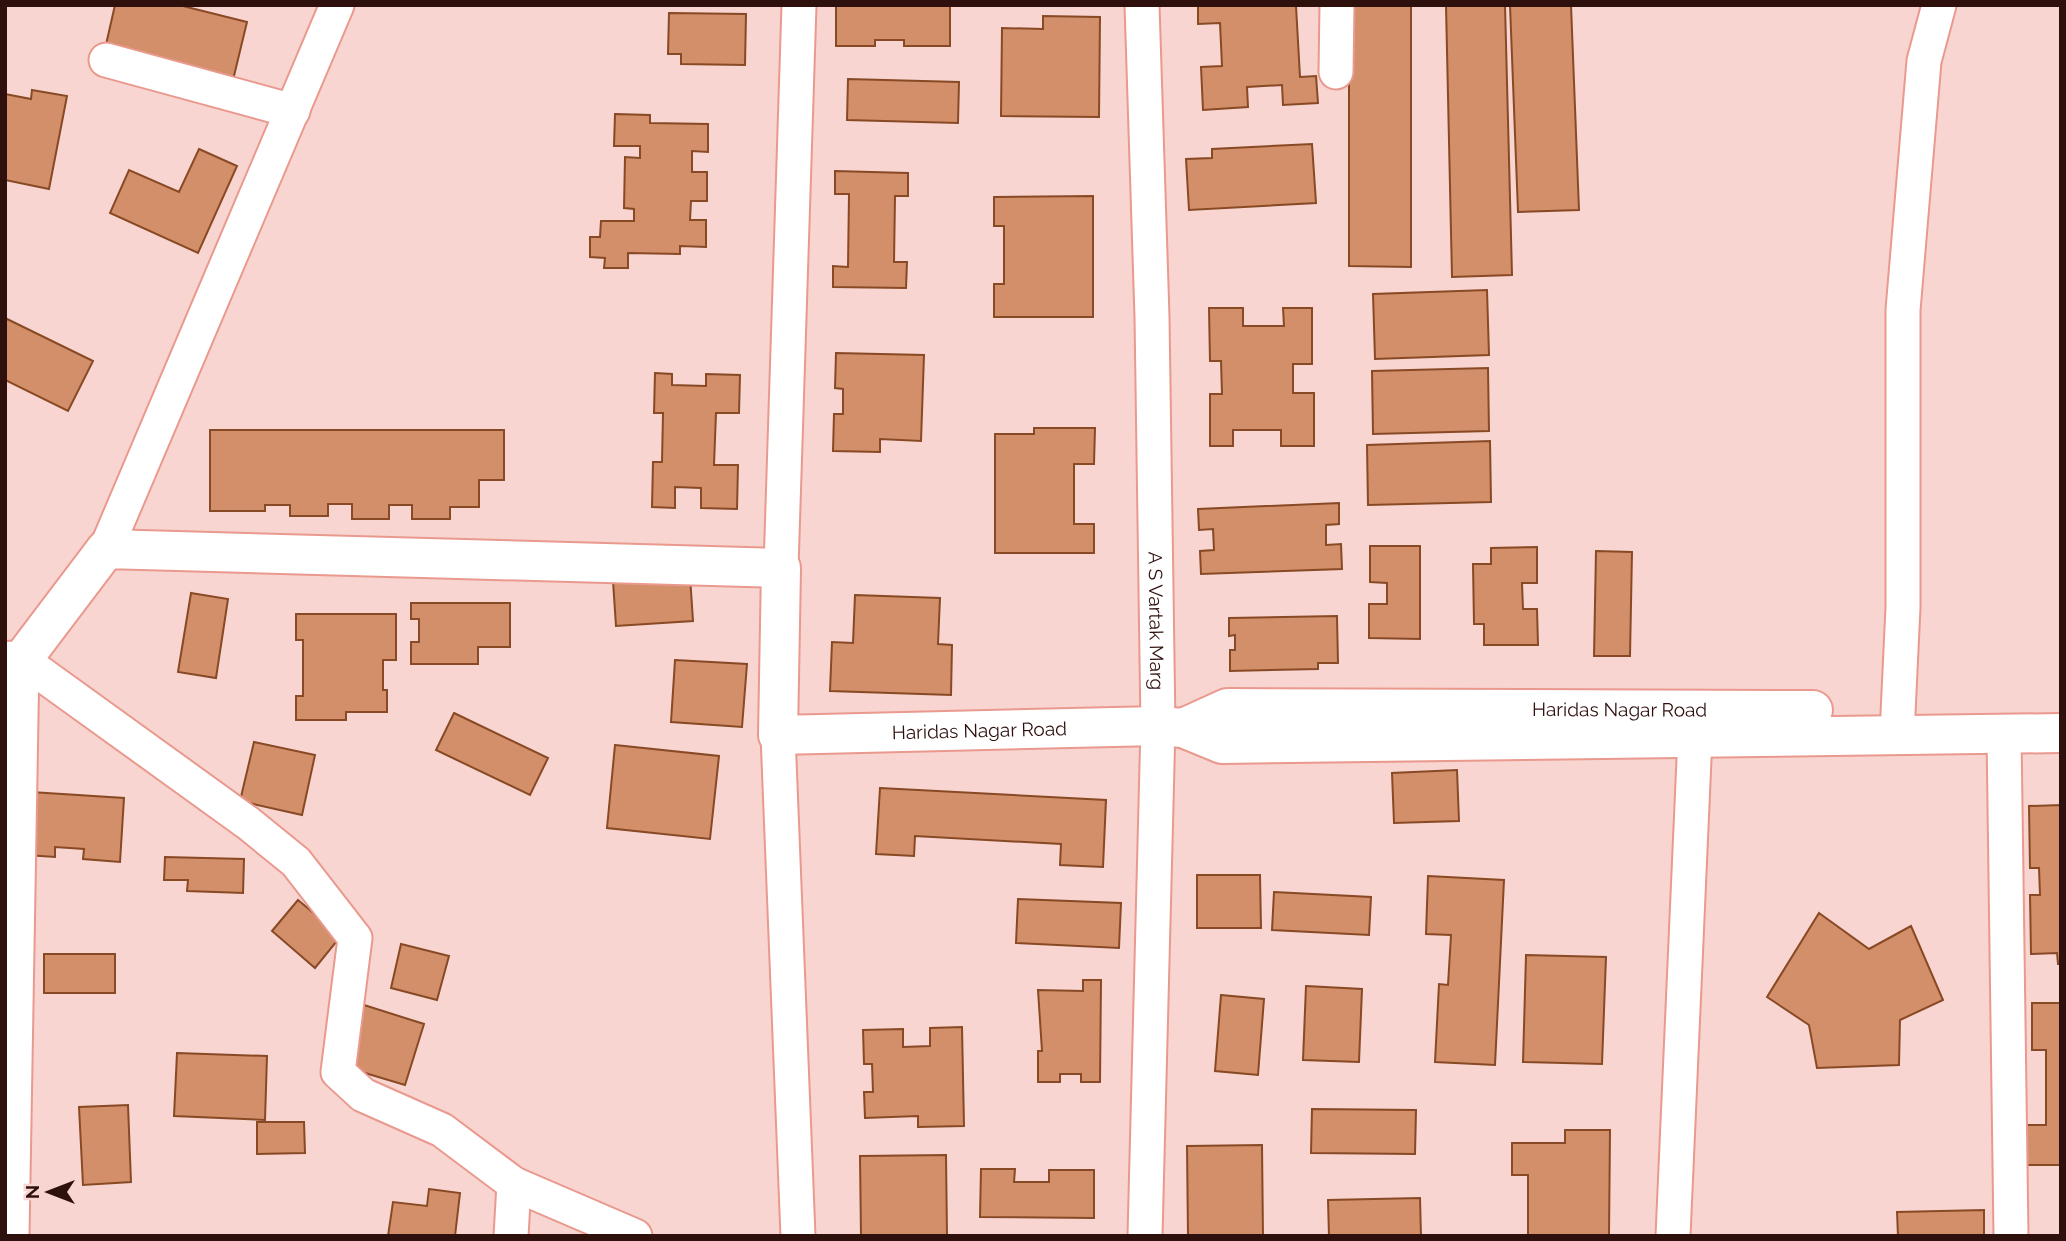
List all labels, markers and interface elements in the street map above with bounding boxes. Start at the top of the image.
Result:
street label: A S Vartak Marg [1144,551,1168,690]
street label: Haridas Nagar Road [1532,698,1707,721]
street label: Haridas Nagar Road [892,717,1067,743]
north arrow [14,1157,84,1227]
text: N [21,1185,43,1199]

